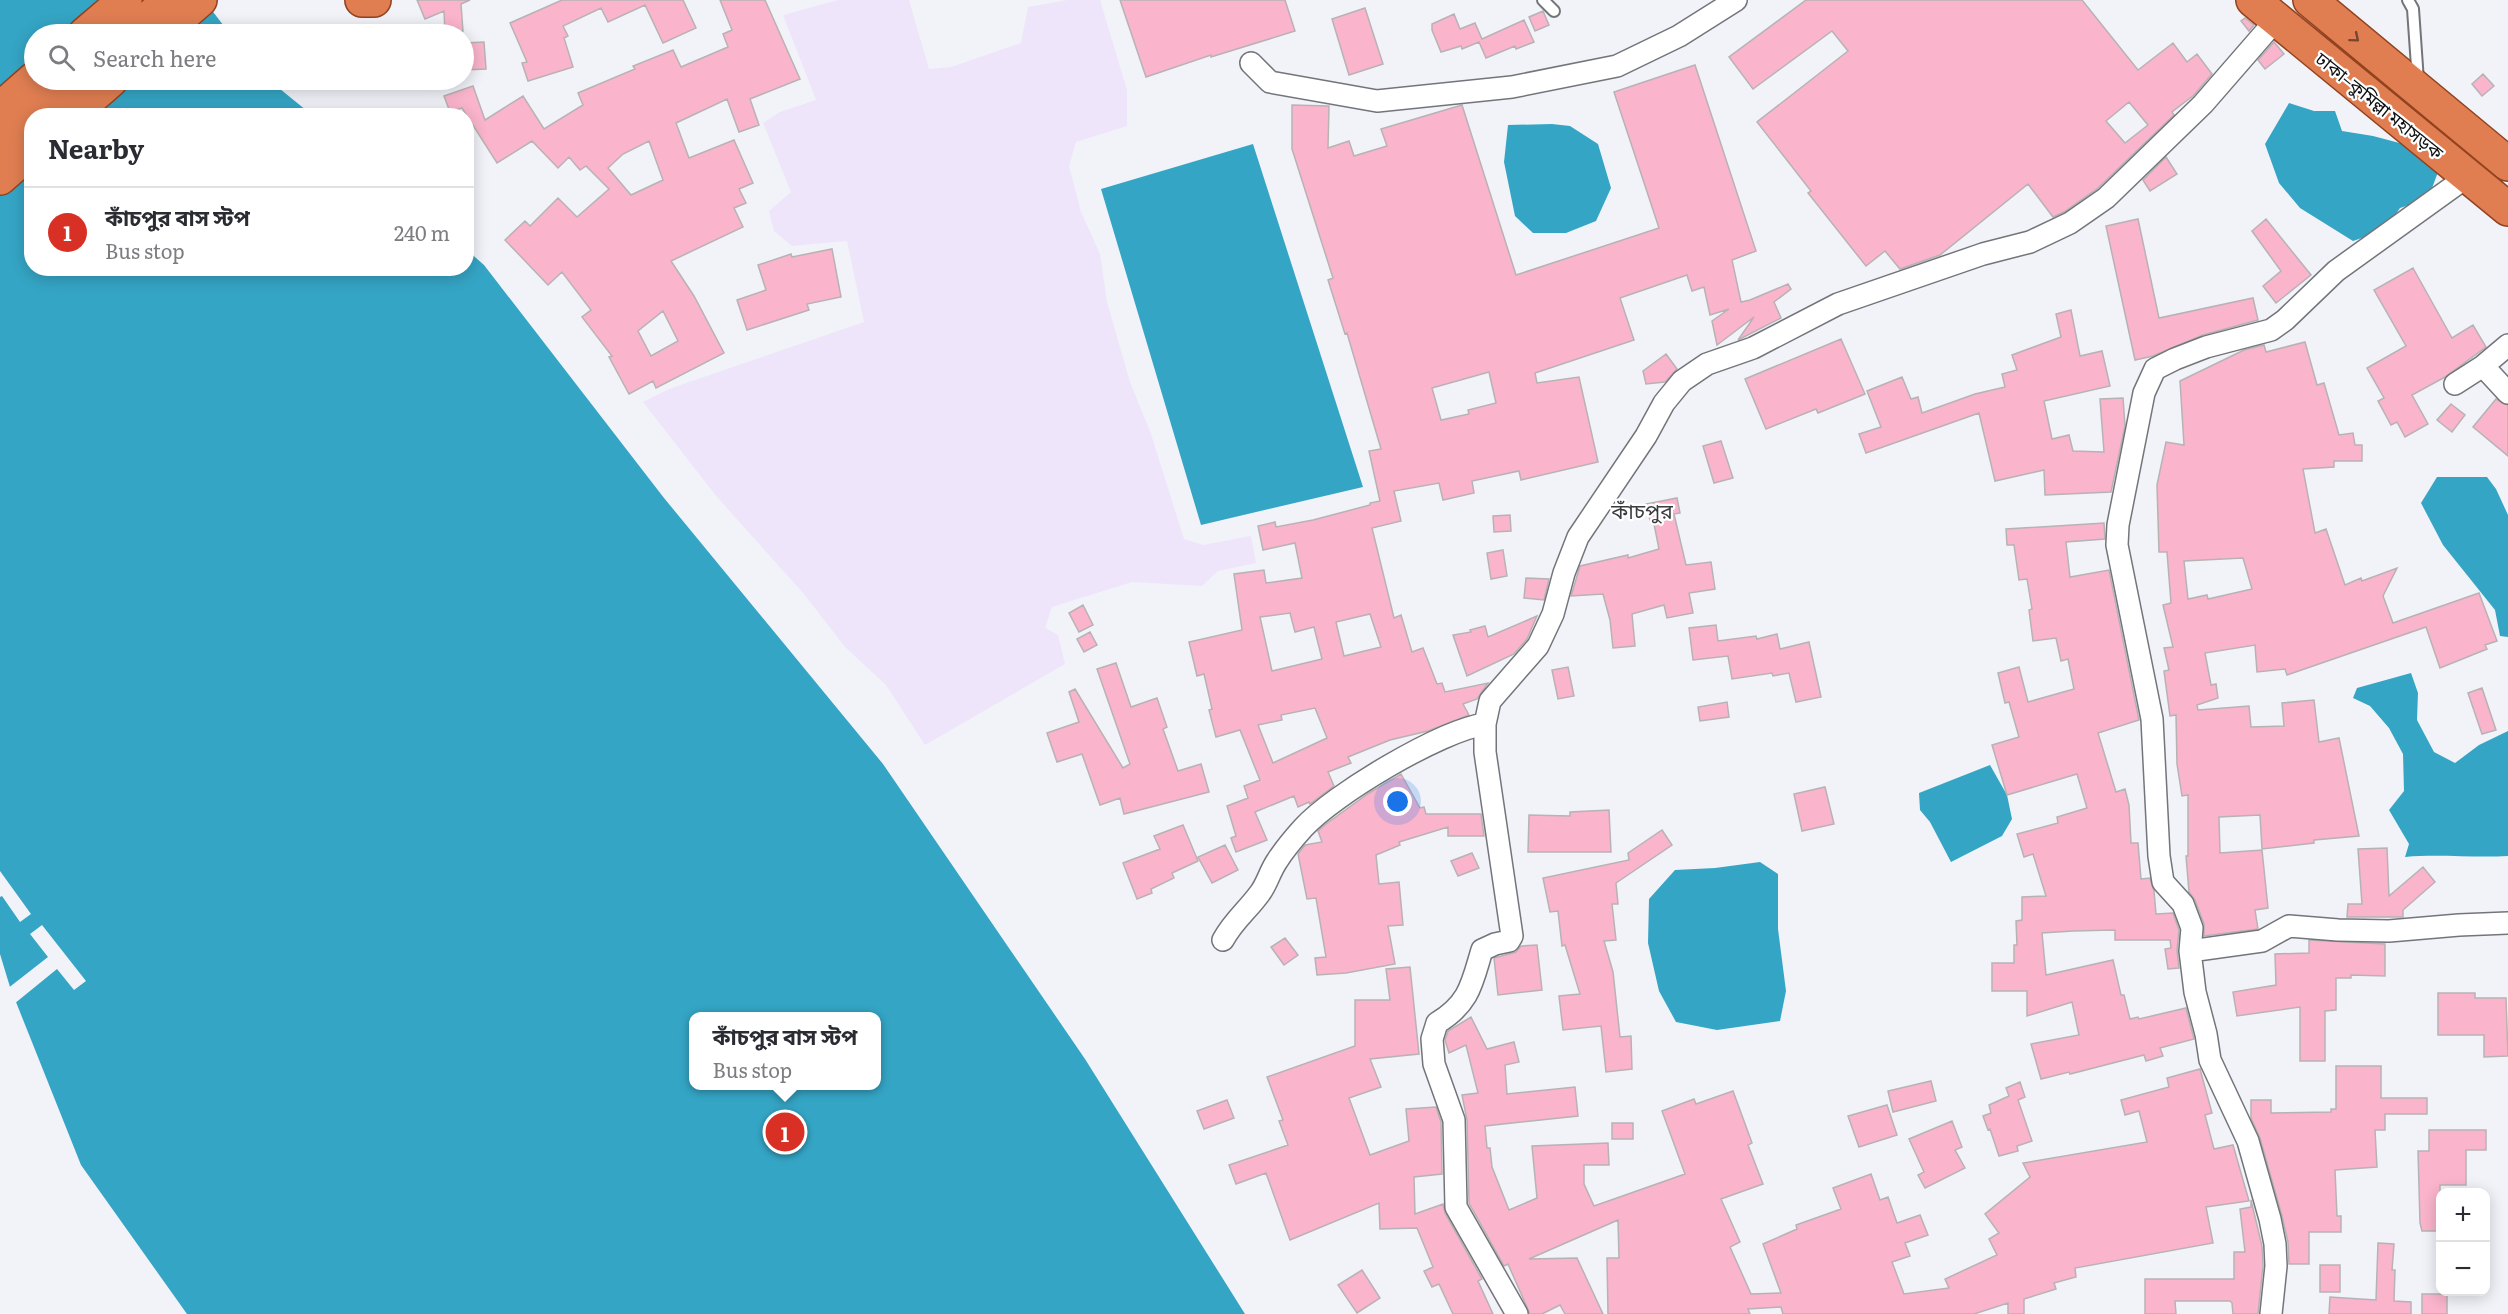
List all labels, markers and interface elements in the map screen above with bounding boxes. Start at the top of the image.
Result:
search box [24,24,474,90]
one-way arrow [2348,30,2359,41]
icon: search [45,41,78,74]
text: Search here [93,41,216,74]
street label: ঢাকা–কুমিল্লা মহাসড়ক [2309,44,2450,165]
text: Nearby [48,128,144,167]
text: কাঁচপুর বাস স্টপ [105,200,250,233]
text: 1 [63,217,72,247]
text: 240 m [394,217,450,247]
text: Bus stop [105,235,185,265]
district label: কাঁচপুর [1610,494,1673,525]
your location [1383,787,1412,816]
popup [689,1012,881,1090]
text: কাঁচপুর বাস স্টপ [713,1019,857,1052]
text: Bus stop [713,1054,792,1084]
pin: 1 [766,1110,804,1154]
map controls [2436,1188,2490,1296]
button: + [2436,1188,2490,1242]
button: − [2436,1242,2490,1296]

